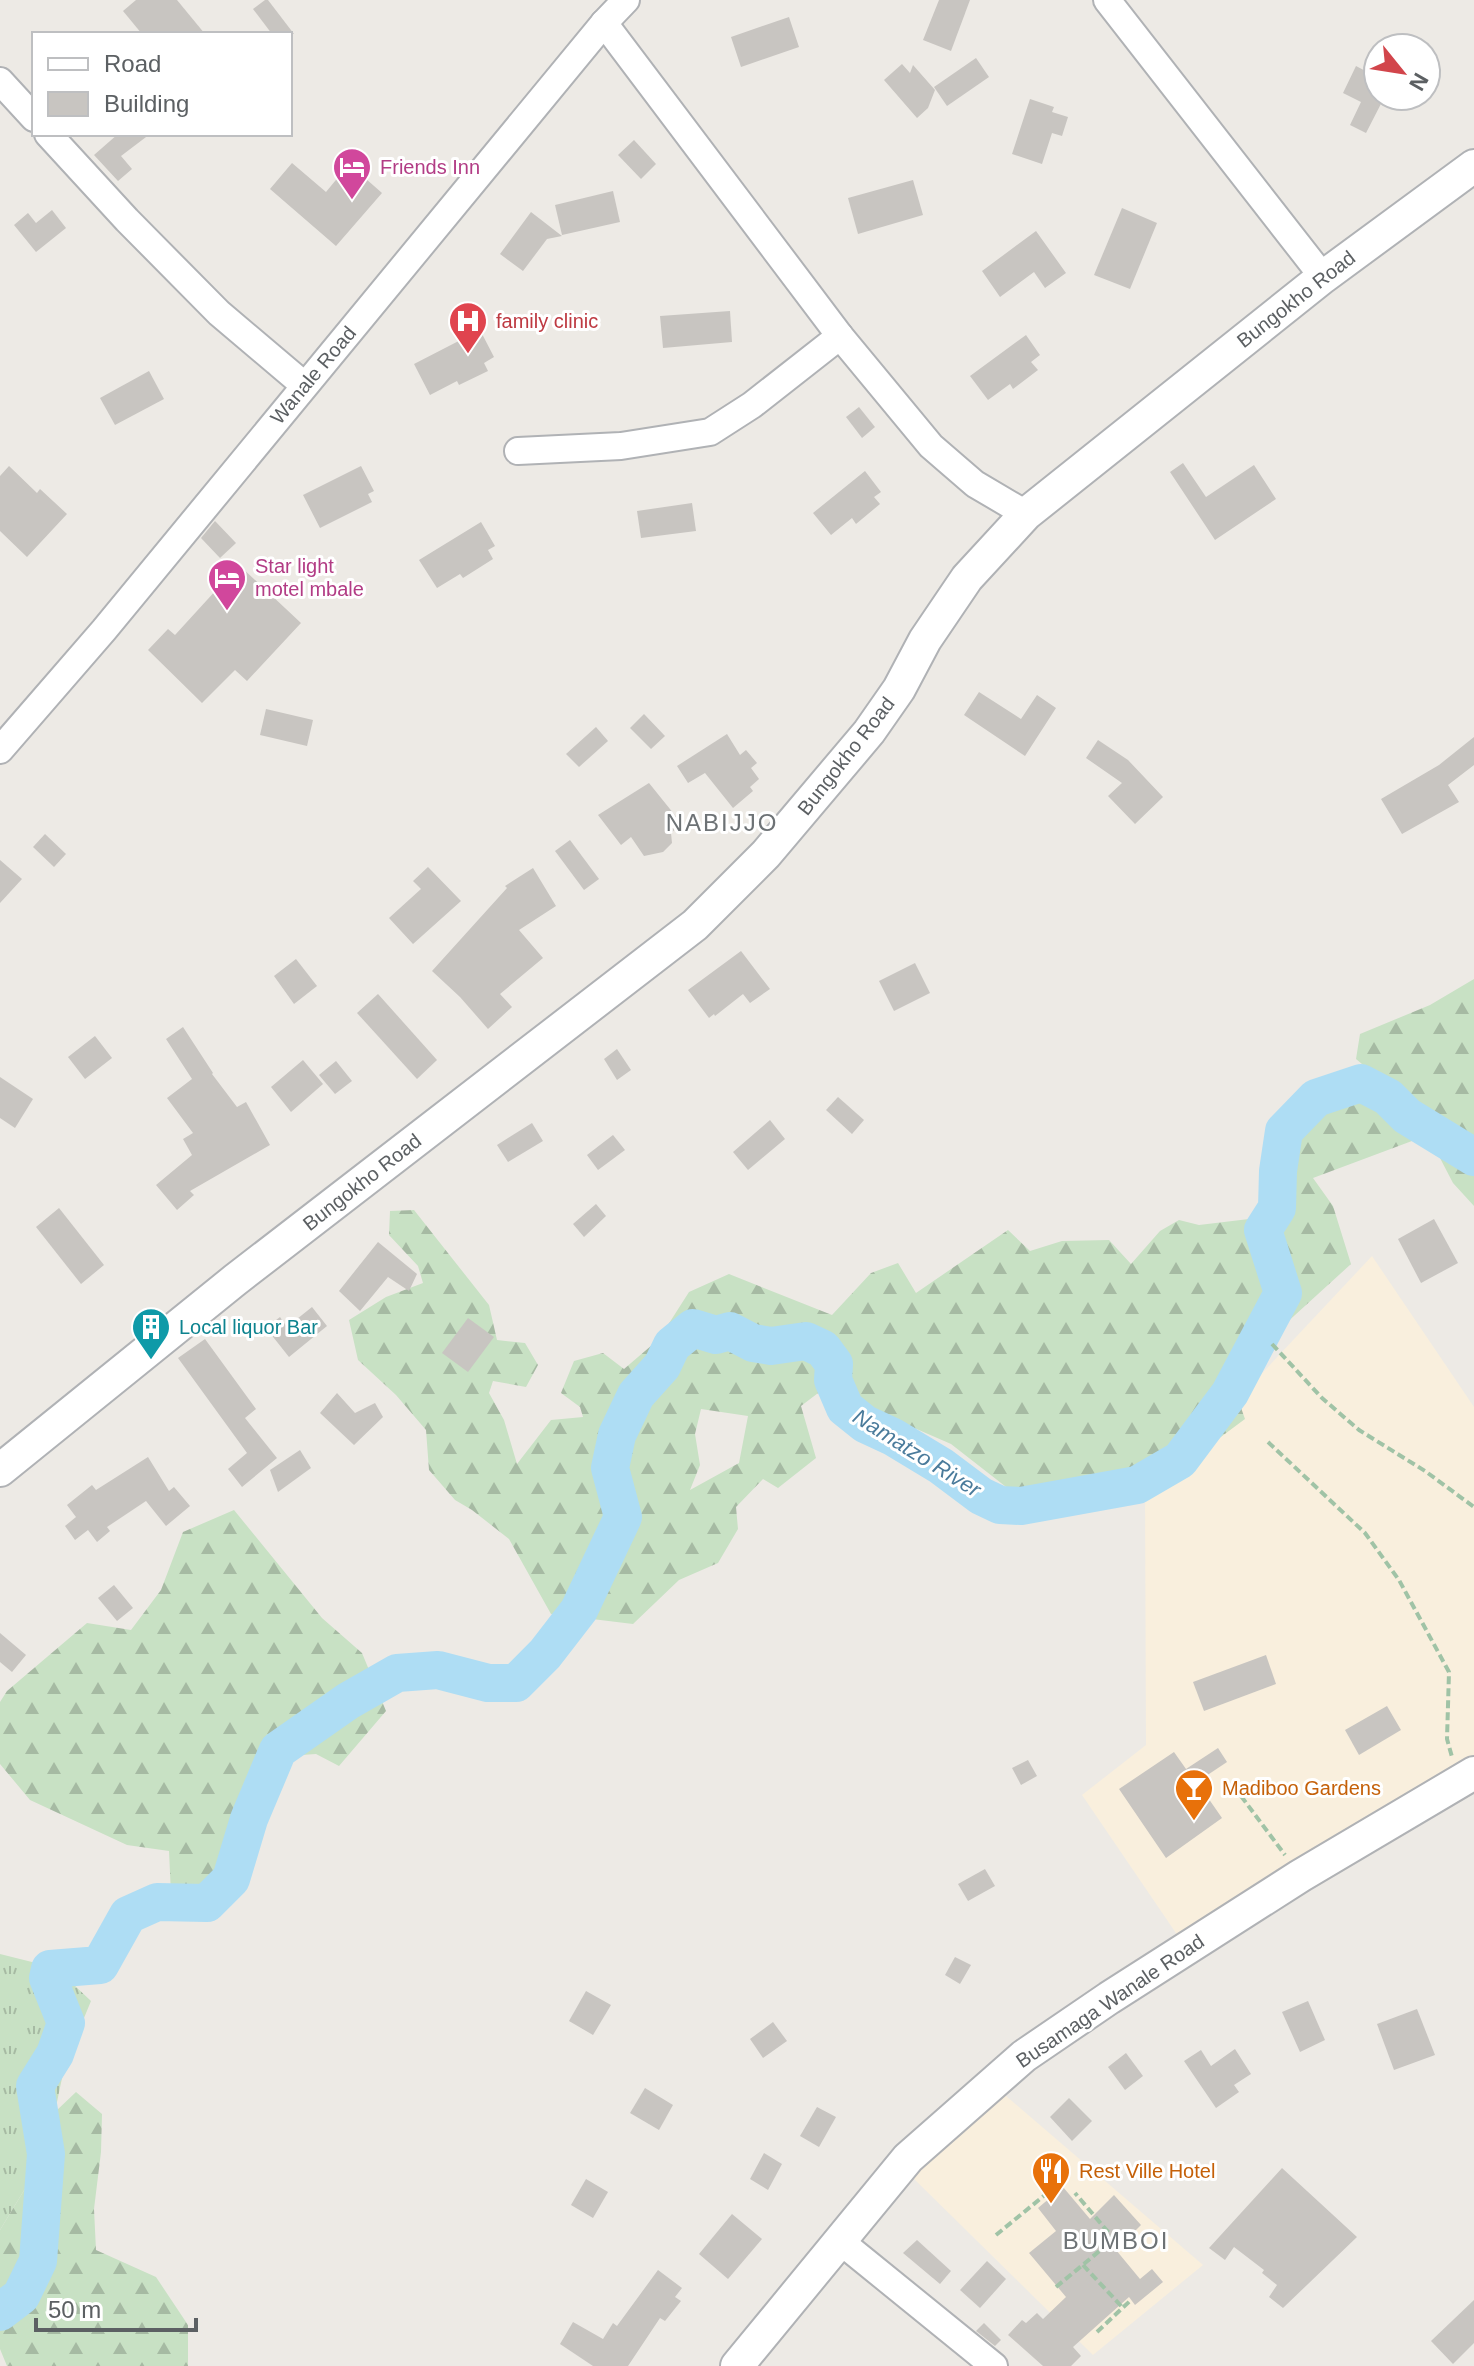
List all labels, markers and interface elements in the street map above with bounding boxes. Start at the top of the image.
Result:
legend [32,32,292,136]
north arrow [1362,32,1442,112]
text: Road [104,50,161,77]
text: N [1404,69,1434,95]
text: Building [104,90,189,117]
hotel icon: Friends Inn [331,146,373,201]
place label: Friends Inn [380,156,480,178]
street label: Bungokho Road [1233,246,1359,352]
hospital icon: family clinic [447,300,489,355]
place label: family clinic [496,310,598,332]
street label: Wanale Road [266,322,360,428]
place label: Star light motel mbale [255,555,364,600]
hotel icon: Star light motel mbale [206,557,248,612]
street label: Bungokho Road [793,693,899,819]
district label: NABIJJO [666,809,778,836]
street label: Bungokho Road [299,1129,425,1235]
building icon: Local liquor Bar [130,1306,172,1361]
place label: Local liquor Bar [179,1316,318,1338]
water label: Namatzo River [849,1404,987,1503]
bar icon: Madiboo Gardens [1173,1767,1215,1822]
place label: Madiboo Gardens [1222,1777,1381,1799]
street label: Busamaga Wanale Road [1012,1930,1208,2072]
restaurant icon: Rest Ville Hotel [1030,2150,1072,2205]
place label: Rest Ville Hotel [1079,2160,1215,2182]
district label: BUMBOI [1063,2227,1169,2254]
scale bar [36,2282,196,2332]
text: 50 m [48,2296,101,2323]

